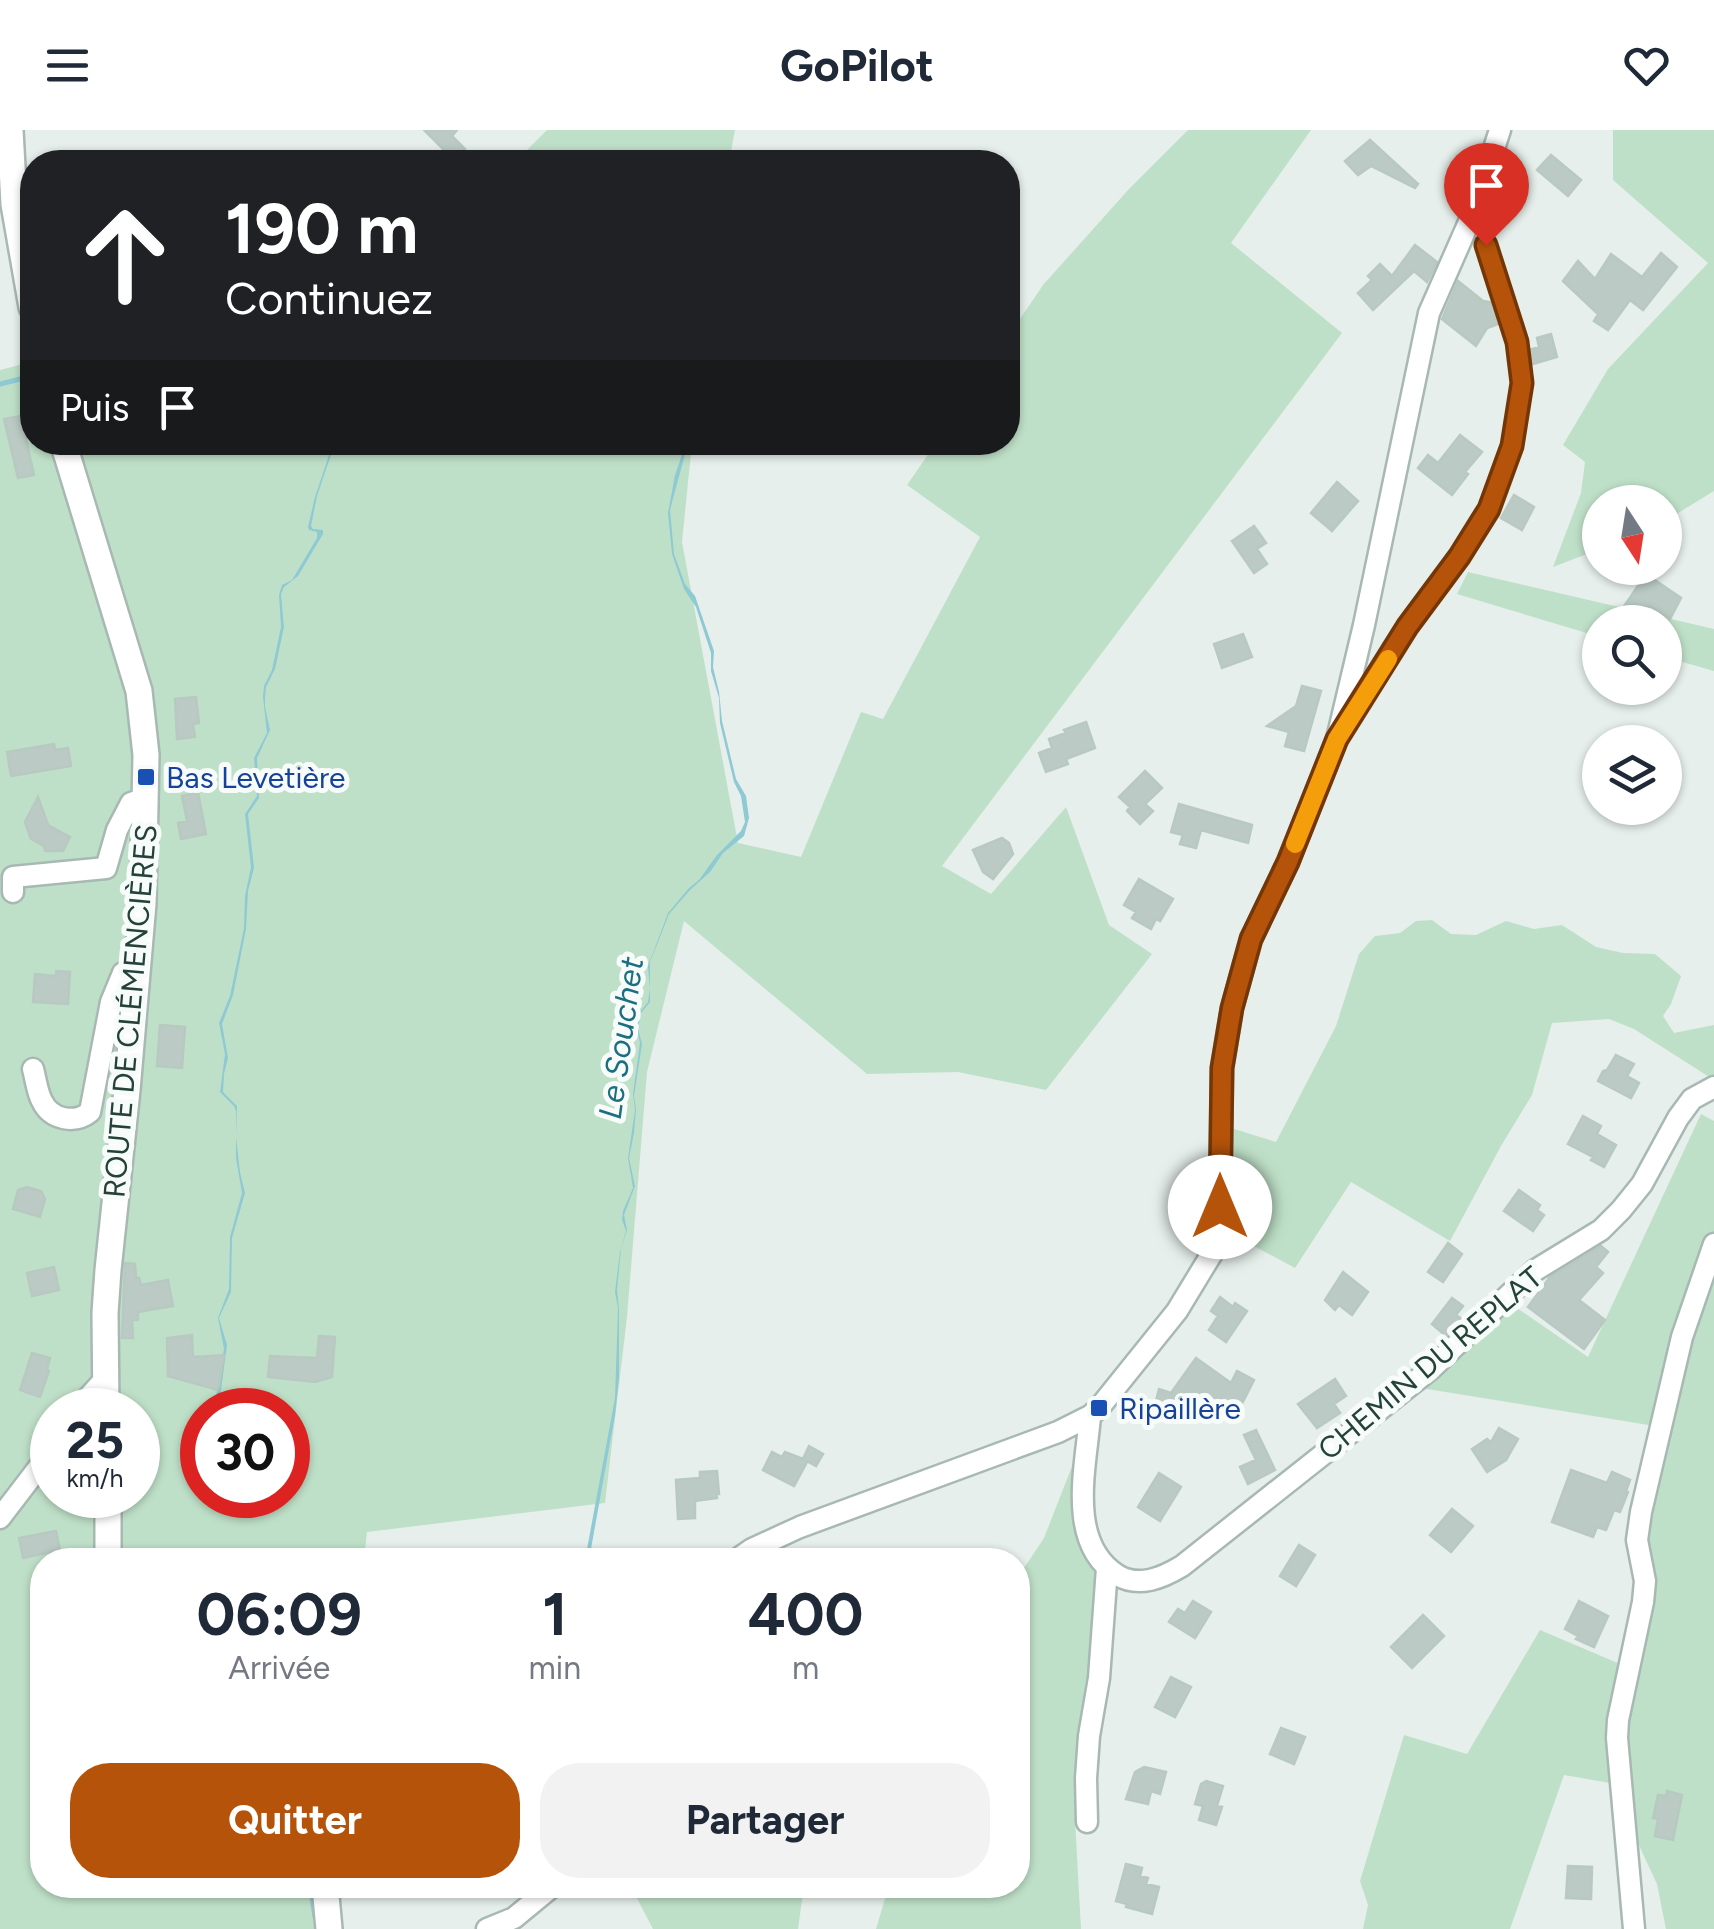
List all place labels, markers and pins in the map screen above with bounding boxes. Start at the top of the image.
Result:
pin [1444,143,1529,246]
place label: Bas Levetière [166,759,345,796]
marker: Bas Levetière [135,766,157,788]
place label: Ripaillère [1119,1390,1241,1427]
marker: Ripaillère [1088,1397,1110,1419]

